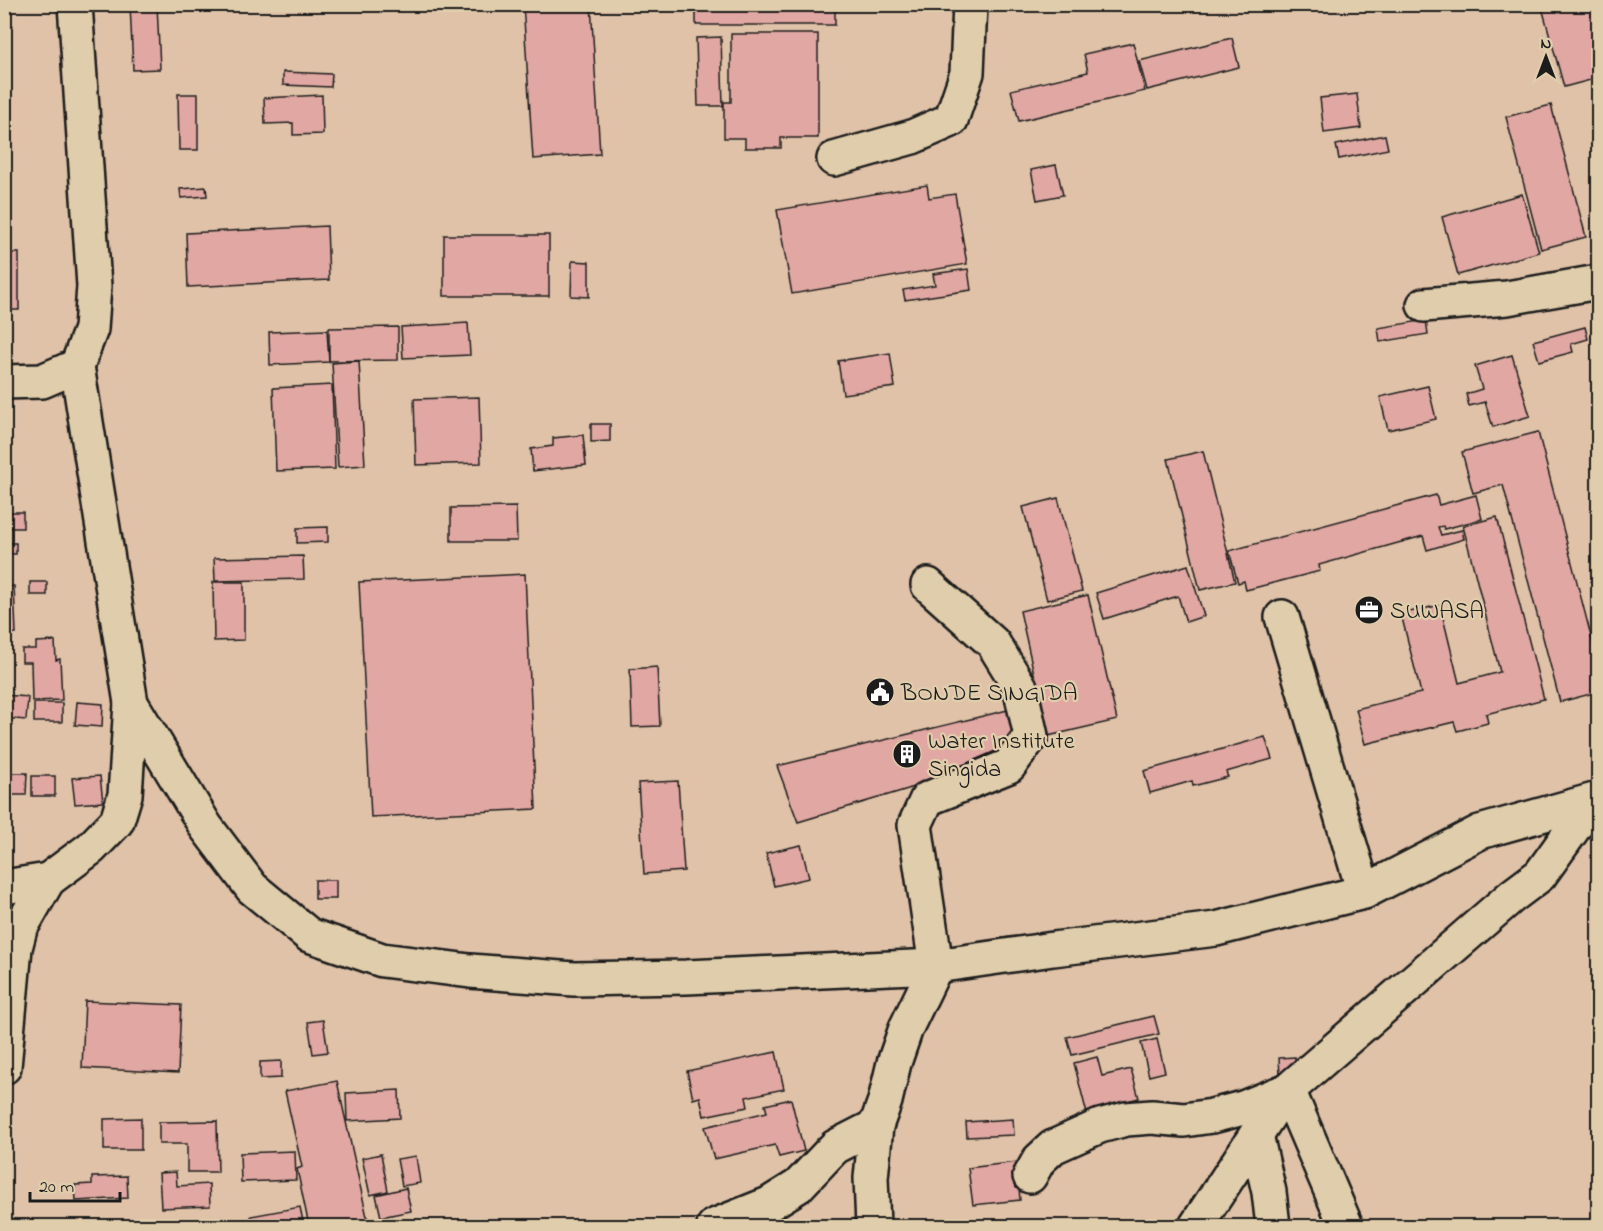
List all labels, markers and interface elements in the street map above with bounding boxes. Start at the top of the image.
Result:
north arrow [1516,27,1576,87]
text: N [1541,32,1552,56]
office icon: SUWASA [1353,594,1385,626]
place label: SUWASA [1390,595,1484,630]
public building icon: BONDE SINGIDA [864,676,896,708]
place label: BONDE SINGIDA [900,677,1078,712]
place label: Water Institute Singida [928,725,1075,788]
building icon: Water Institute Singida [891,738,923,770]
scale bar [30,1165,120,1203]
text: 20 m [39,1175,74,1201]

